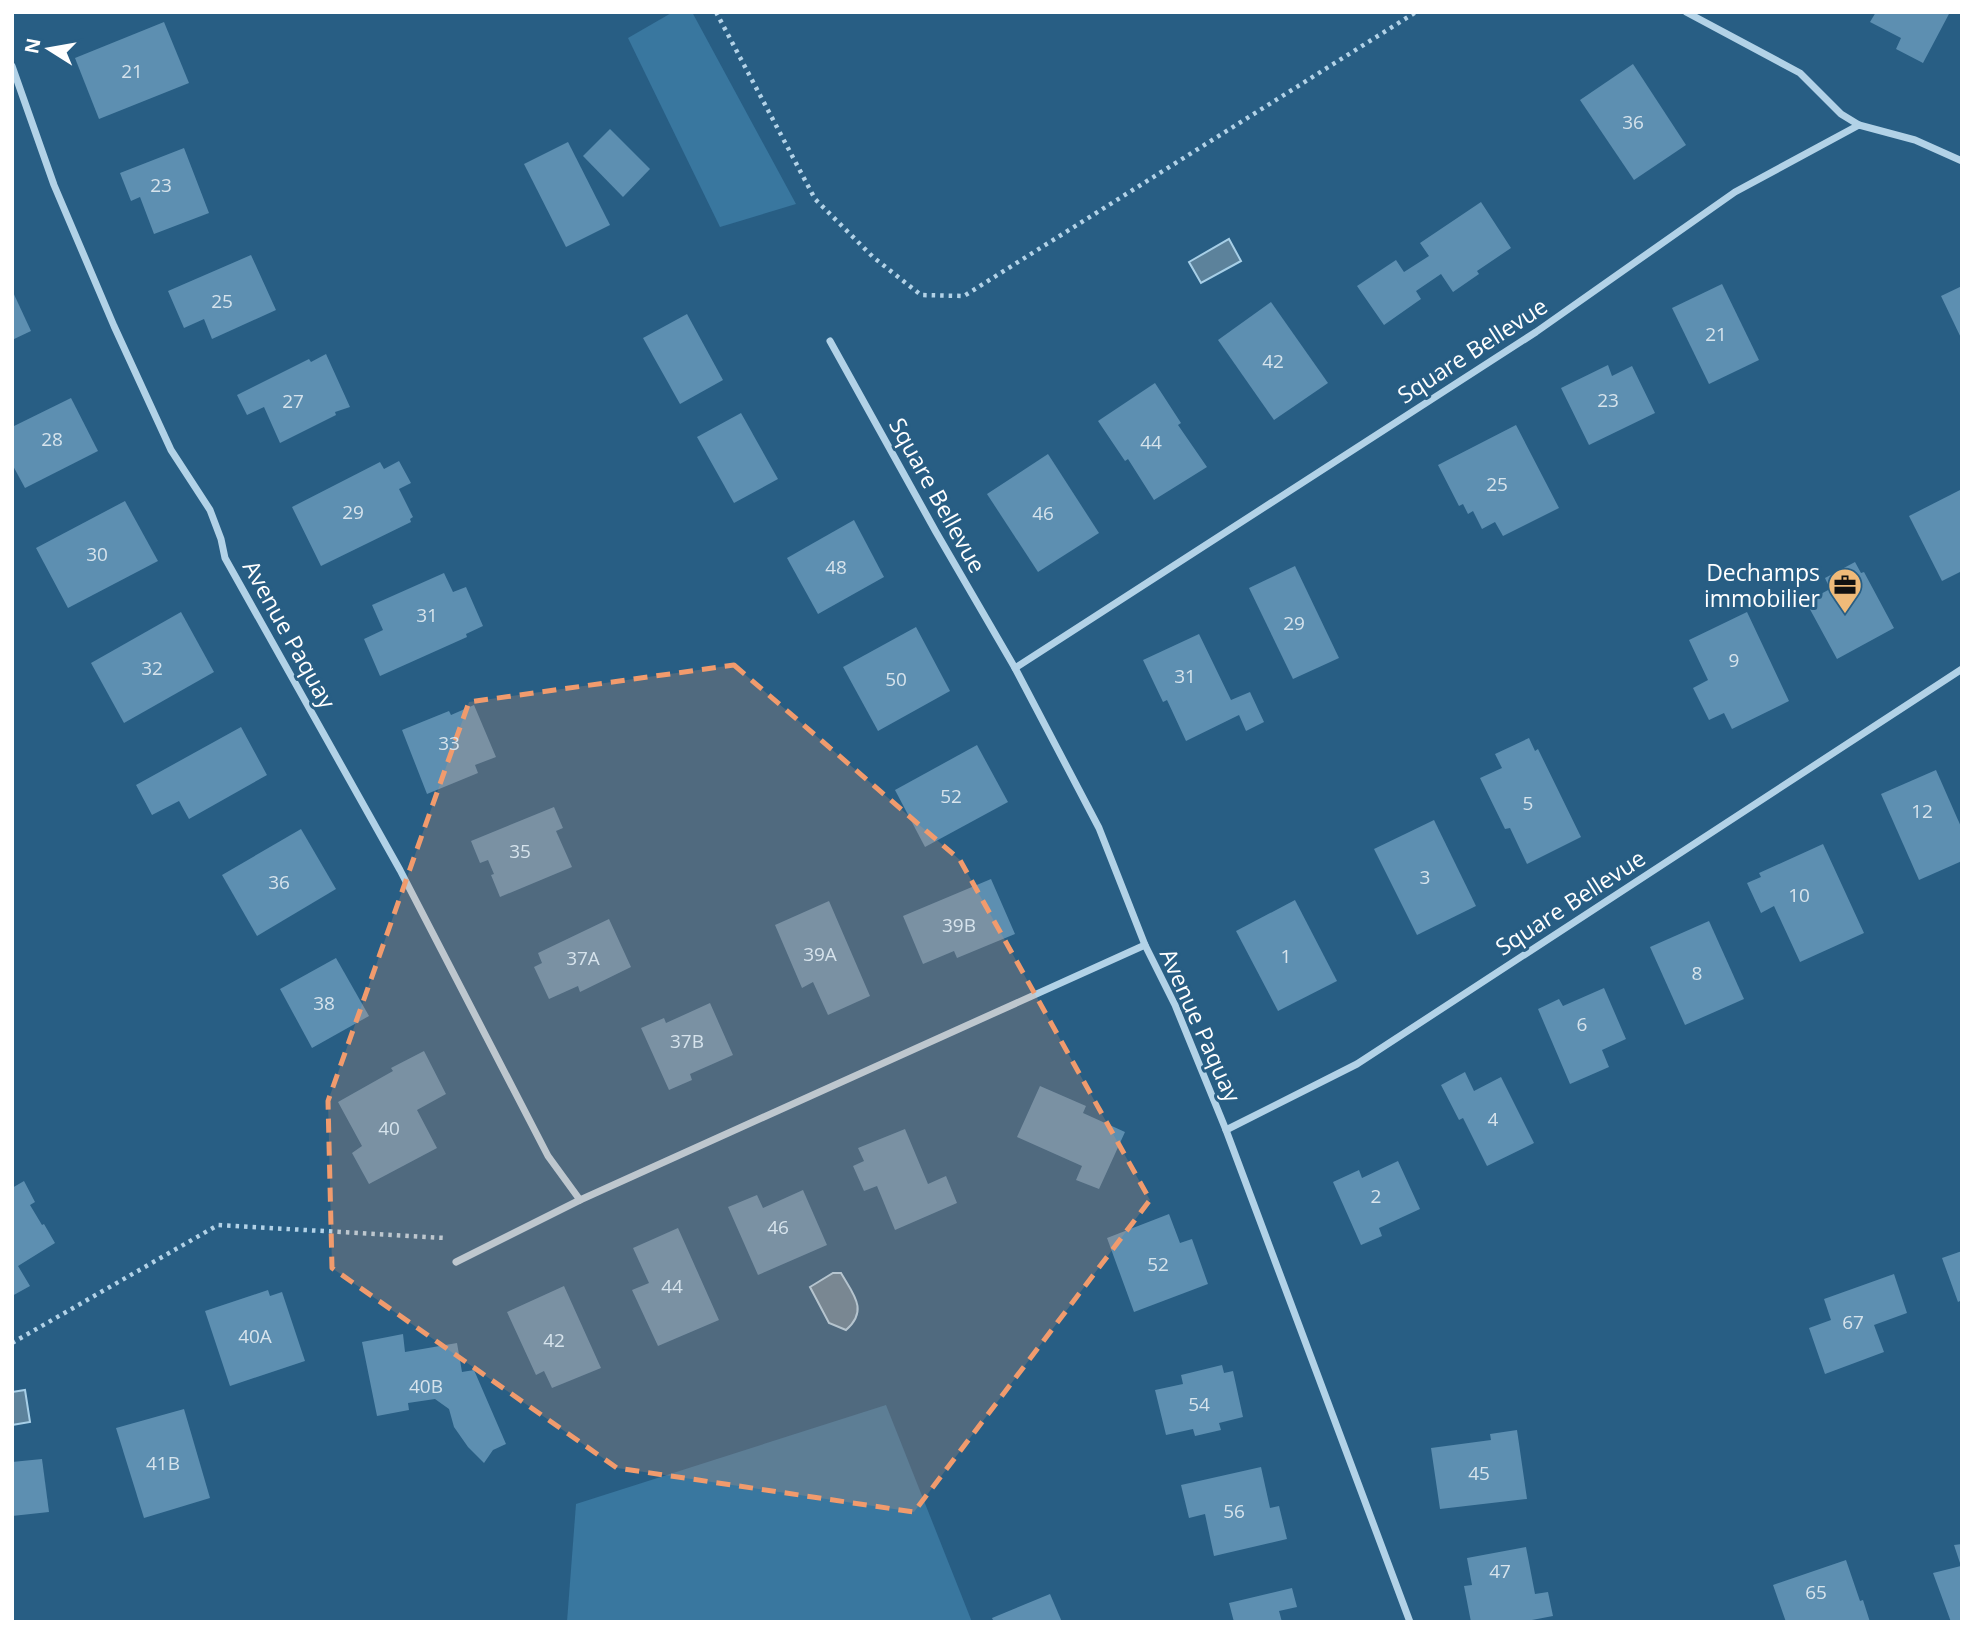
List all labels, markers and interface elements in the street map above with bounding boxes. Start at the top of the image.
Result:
north arrow [14,14,84,84]
text: N [18,36,47,56]
house number: 21 [121,58,143,84]
house number: 36 [1622,109,1644,135]
house number: 23 [150,172,172,198]
house number: 25 [211,288,233,314]
street label: Square Bellevue [1391,290,1553,410]
house number: 21 [1705,321,1727,347]
house number: 42 [1262,348,1284,374]
house number: 23 [1597,387,1619,413]
house number: 27 [282,388,304,414]
street label: Square Bellevue [882,412,994,578]
house number: 28 [41,426,63,452]
house number: 44 [1140,429,1162,455]
house number: 25 [1486,471,1508,497]
house number: 29 [342,499,364,525]
house number: 46 [1032,500,1054,526]
house number: 30 [86,541,108,567]
street label: Avenue Paquay [236,554,344,714]
house number: 48 [825,554,847,580]
place label: Dechamps immobilier [1704,556,1821,614]
office icon: Dechamps immobilier [1826,566,1864,615]
house number: 31 [416,602,438,628]
house number: 29 [1283,610,1305,636]
house number: 9 [1729,647,1739,673]
house number: 32 [141,655,163,681]
house number: 31 [1174,663,1196,689]
house number: 50 [885,666,907,692]
house number: 33 [438,730,460,756]
house number: 52 [940,783,962,809]
house number: 5 [1523,790,1533,816]
house number: 12 [1911,798,1933,824]
house number: 35 [509,838,531,864]
street label: Square Bellevue [1489,842,1651,962]
house number: 3 [1420,864,1430,890]
house number: 36 [268,869,290,895]
house number: 10 [1788,882,1810,908]
house number: 39B [942,912,976,938]
house number: 39A [803,941,837,967]
street label: Avenue Paquay [1153,943,1249,1107]
house number: 1 [1281,943,1291,969]
house number: 37A [566,945,600,971]
house number: 8 [1692,960,1702,986]
house number: 38 [313,990,335,1016]
house number: 6 [1577,1011,1587,1037]
house number: 37B [670,1028,704,1054]
house number: 4 [1488,1106,1499,1132]
house number: 40 [378,1115,400,1141]
house number: 2 [1371,1183,1381,1209]
house number: 46 [767,1214,789,1240]
house number: 52 [1147,1251,1169,1277]
house number: 44 [661,1273,683,1299]
house number: 67 [1842,1309,1864,1335]
house number: 40A [238,1323,272,1349]
house number: 42 [543,1327,565,1353]
house number: 40B [409,1373,443,1399]
house number: 54 [1188,1391,1210,1417]
house number: 41B [146,1450,180,1476]
house number: 45 [1468,1460,1490,1486]
house number: 56 [1223,1498,1245,1524]
house number: 47 [1489,1558,1511,1584]
house number: 65 [1805,1579,1827,1605]

